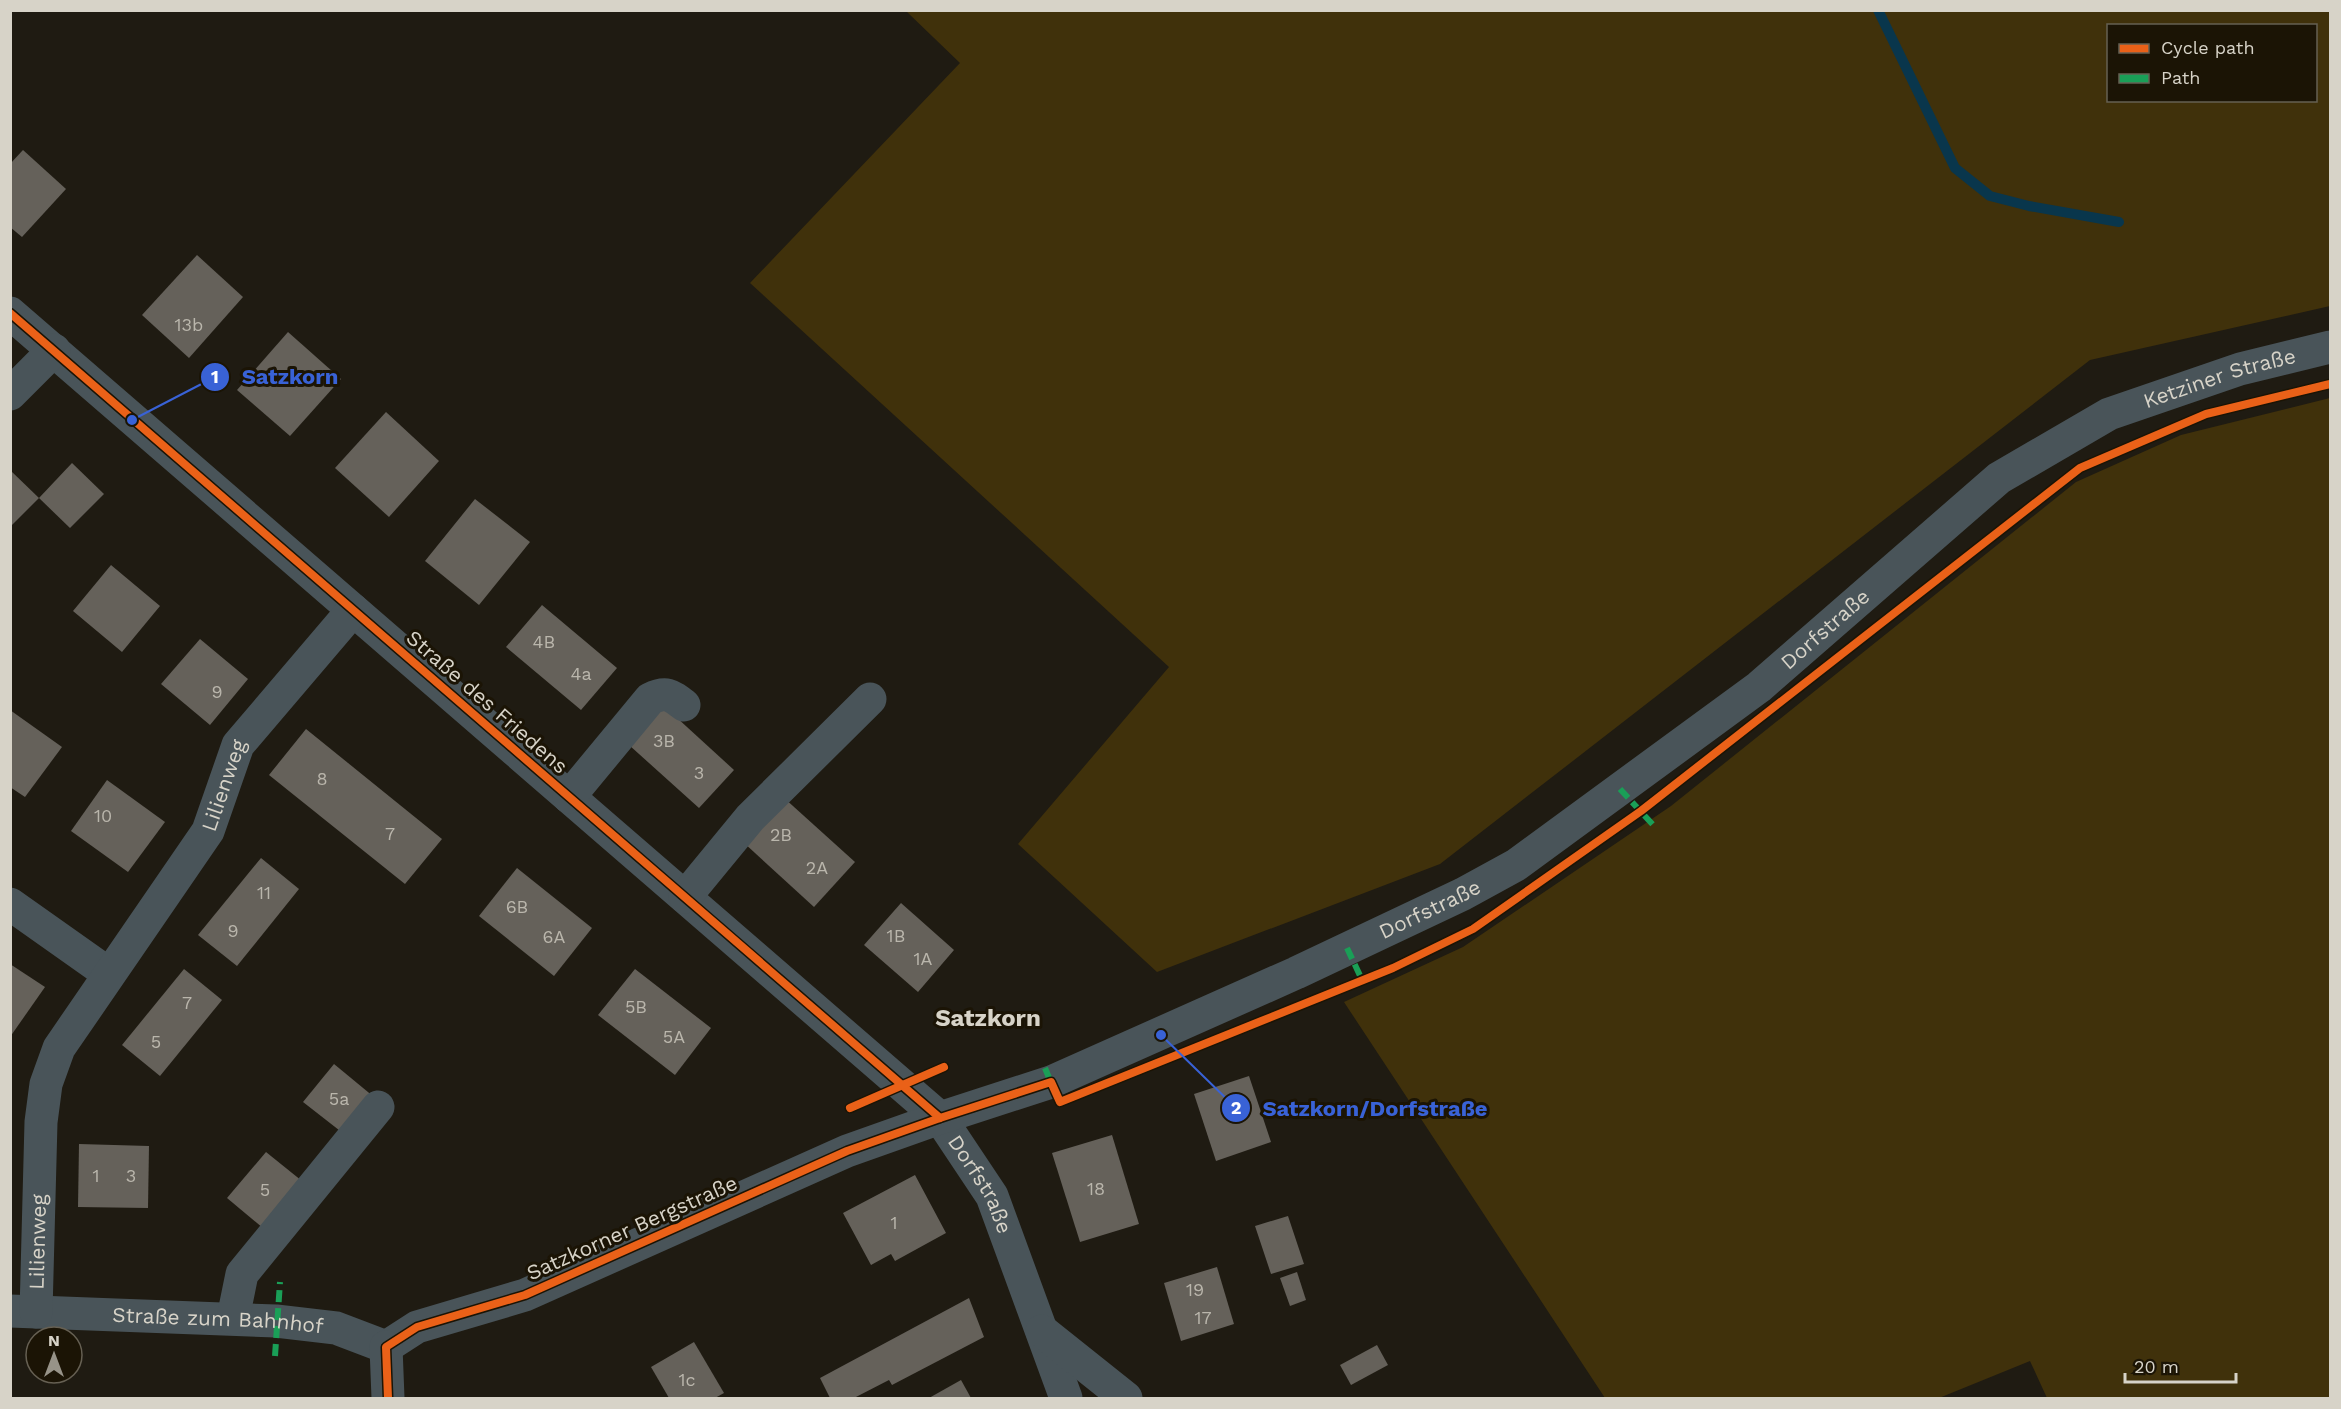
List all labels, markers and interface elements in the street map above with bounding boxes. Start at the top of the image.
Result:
legend [2107,24,2317,102]
text: Cycle path [2161,37,2255,58]
text: Path [2161,67,2201,88]
house number: 13b [175,314,203,335]
street label: Ketziner Straße [2140,343,2298,413]
callout: Satzkorn [200,357,350,397]
text: Satzkorn [242,364,338,389]
text: 1 [211,366,219,387]
street label: Dorfstraße [1775,583,1875,674]
street label: Straße des Friedens [401,625,573,779]
house number: 4B [533,631,555,652]
house number: 4a [570,663,592,684]
house number: 9 [211,681,223,702]
house number: 3B [653,730,675,751]
street label: Lilienweg [196,735,251,835]
house number: 3 [694,762,704,783]
house number: 8 [316,768,328,789]
house number: 10 [94,805,112,826]
house number: 7 [385,823,395,844]
house number: 2B [770,824,792,845]
house number: 2A [806,857,828,878]
street label: Dorfstraße [1375,874,1485,944]
house number: 11 [257,882,271,903]
house number: 6B [506,896,528,917]
house number: 9 [227,920,239,941]
house number: 1B [887,925,905,946]
house number: 6A [543,926,566,947]
house number: 1A [914,948,933,969]
house number: 7 [182,992,192,1013]
house number: 5B [625,996,647,1017]
district label: Satzkorn [935,1004,1041,1032]
house number: 5A [663,1026,685,1047]
house number: 5 [151,1031,161,1052]
house number: 5a [329,1088,349,1109]
callout: Satzkorn/Dorfstraße [1221,1088,1500,1128]
text: Satzkorn/Dorfstraße [1262,1096,1488,1121]
text: 2 [1231,1097,1241,1118]
street label: Dorfstraße [943,1130,1018,1237]
house number: 1 [92,1165,100,1186]
house number: 3 [126,1165,136,1186]
street label: Satzkorner Bergstraße [523,1170,741,1285]
house number: 18 [1087,1178,1105,1199]
house number: 5 [260,1179,270,1200]
street label: Lilienweg [24,1193,51,1290]
house number: 1 [890,1212,898,1233]
house number: 19 [1186,1279,1204,1300]
street label: Straße zum Bahnhof [112,1302,325,1338]
house number: 17 [1194,1307,1212,1328]
north arrow [24,1325,84,1385]
text: N [48,1331,60,1350]
scale bar [2125,1346,2236,1384]
text: 20 m [2134,1356,2179,1377]
house number: 1c [678,1369,696,1390]

